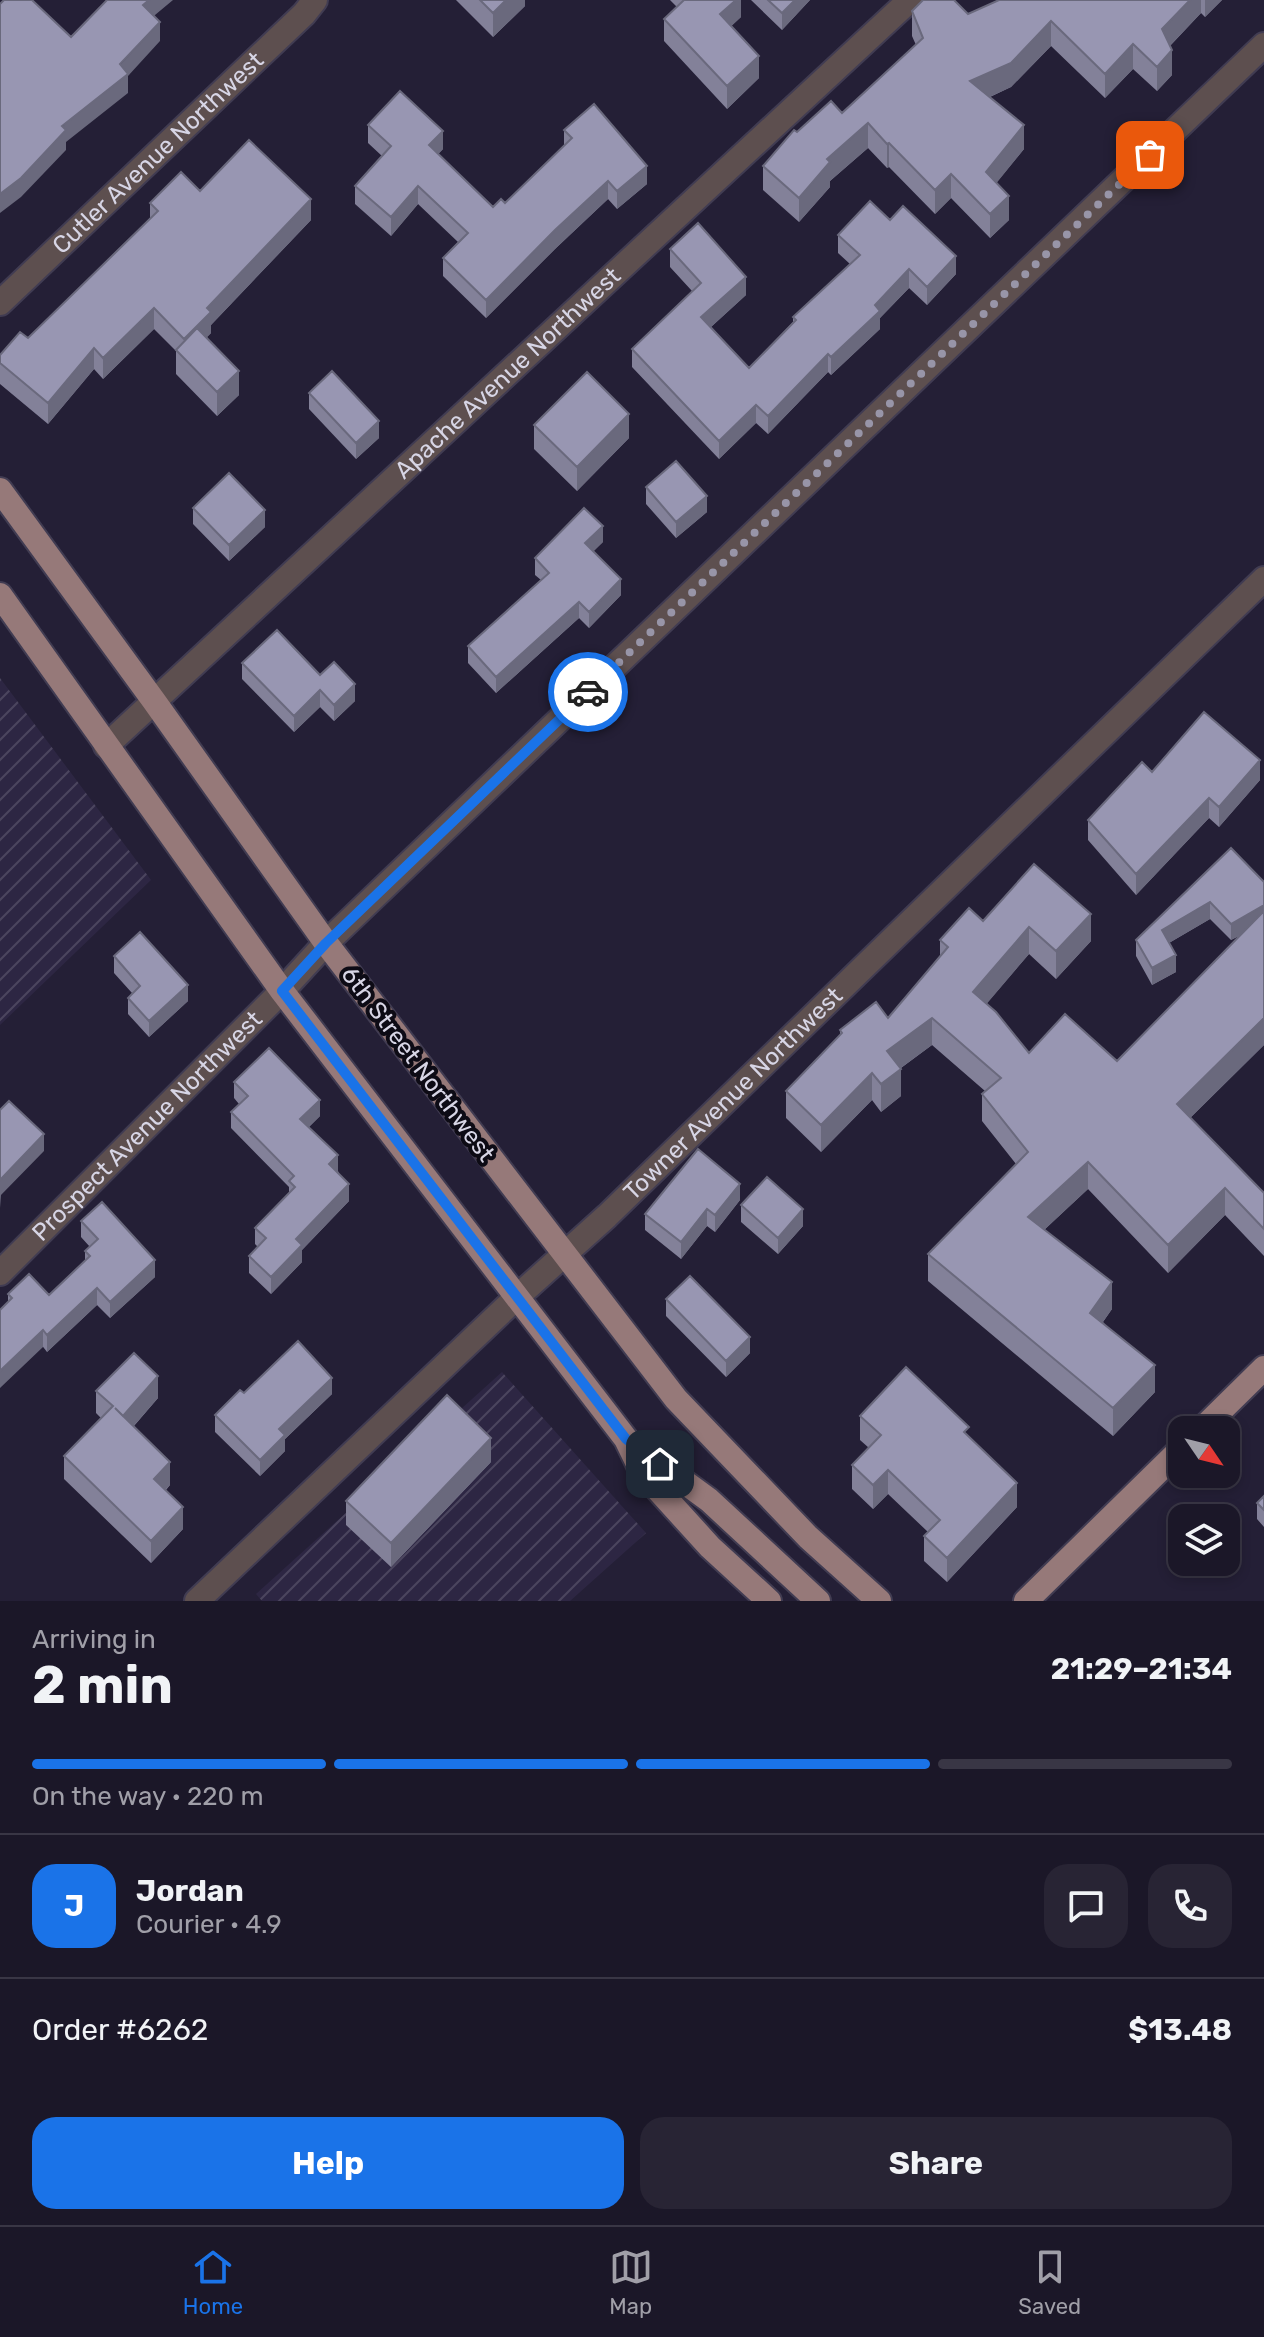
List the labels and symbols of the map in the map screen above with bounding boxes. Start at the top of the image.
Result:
street label: Cutler Avenue Northwest [47,46,269,260]
pin [1116,121,1184,189]
street label: Apache Avenue Northwest [389,262,626,485]
courier [548,652,628,732]
street label: 6th Street Northwest [336,961,500,1167]
street label: Towner Avenue Northwest [618,982,848,1206]
street label: Prospect Avenue Northwest [26,1005,268,1247]
north arrow [1168,1416,1240,1488]
pin [626,1430,694,1498]

